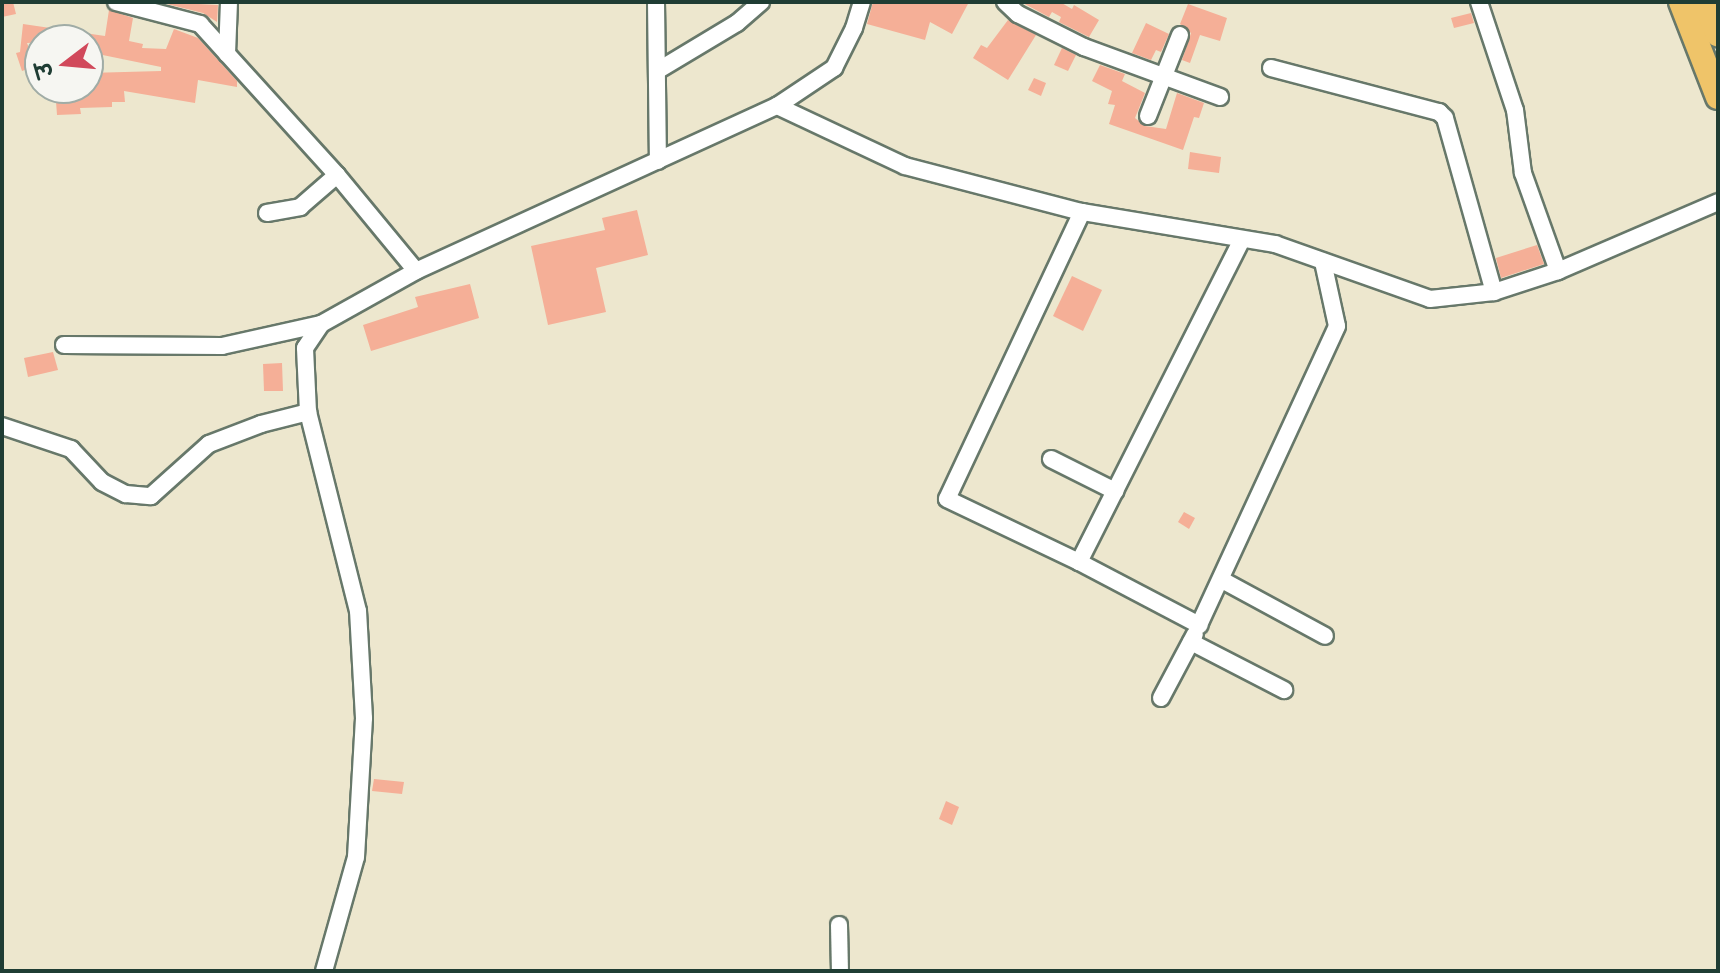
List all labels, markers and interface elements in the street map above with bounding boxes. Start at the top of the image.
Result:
north arrow [24,24,104,104]
text: उ [24,59,60,82]

